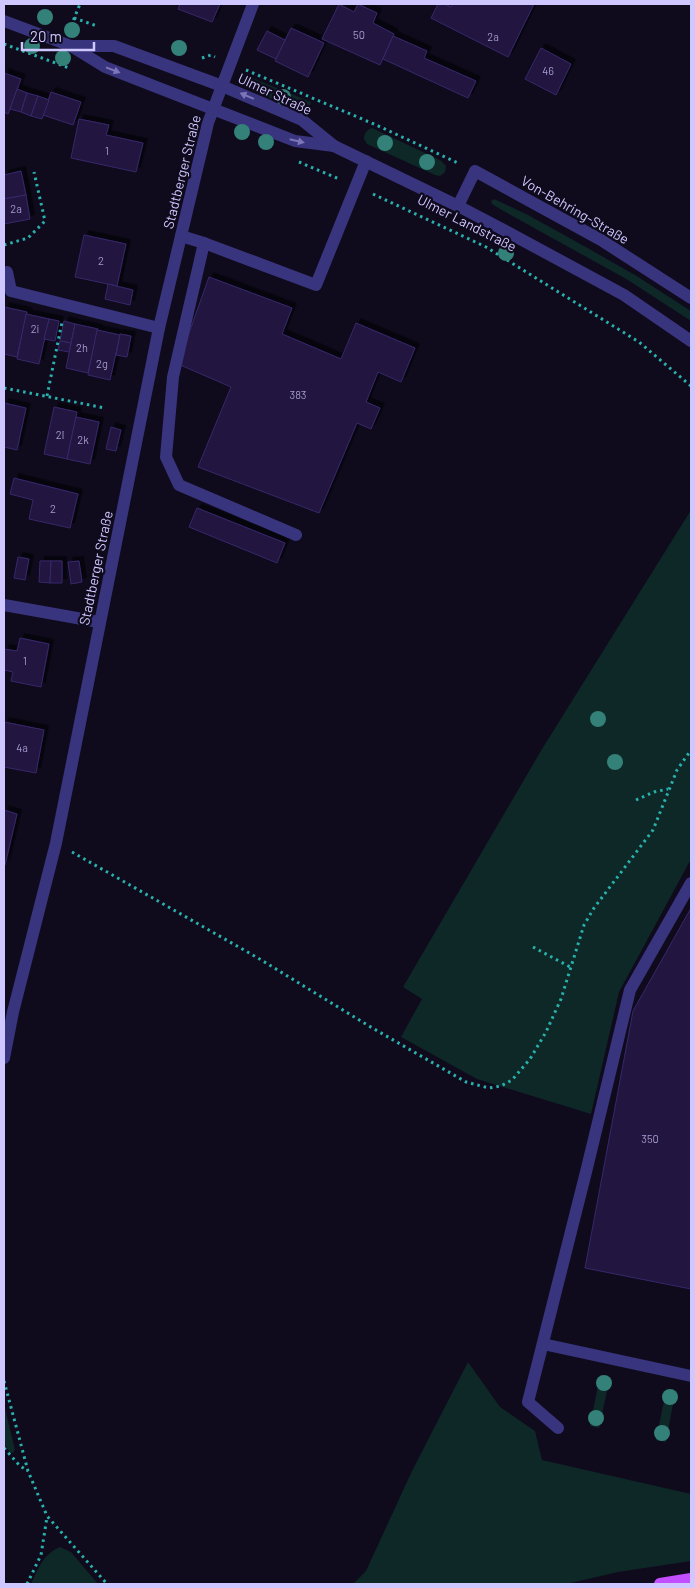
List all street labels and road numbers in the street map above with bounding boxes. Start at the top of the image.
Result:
street label: Ulmer Straße [235,69,315,118]
street label: Stadtberger Straße [159,113,204,231]
street label: Von-Behring-Straße [518,172,632,247]
street label: Ulmer Landstraße [415,190,519,255]
street label: Stadtberger Straße [75,509,116,627]

